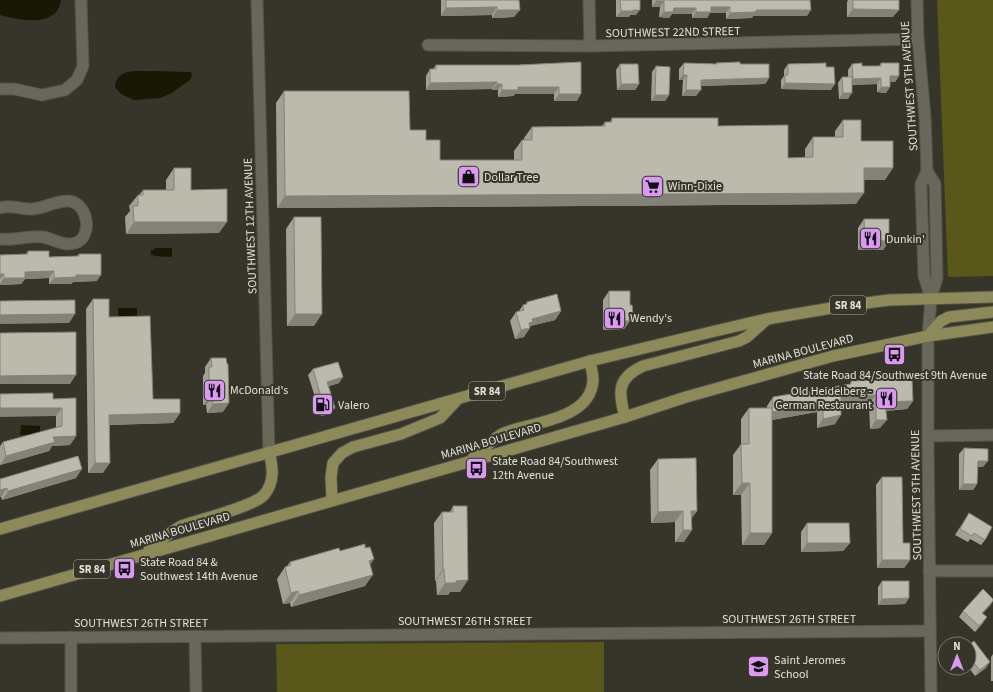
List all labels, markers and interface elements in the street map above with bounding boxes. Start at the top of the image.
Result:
street label: SOUTHWEST 9TH AVENUE [896,20,923,152]
street label: SOUTHWEST 22ND STREET [605,23,741,42]
street label: SOUTHWEST 12TH AVENUE [240,158,261,294]
shop icon: Dollar Tree [455,164,481,190]
place label: Dollar Tree [484,169,538,186]
supermarket icon: Winn-Dixie [639,173,665,199]
place label: Winn-Dixie [668,178,722,195]
restaurant icon: Dunkin' [858,226,884,252]
place label: Dunkin' [886,231,925,248]
road number: SR 84 [830,296,866,314]
restaurant icon: Wendy's [602,305,628,331]
place label: Wendy's [630,310,672,327]
street label: MARINA BOULEVARD [751,330,855,373]
bus stop icon: State Road 84/Southwest 9th Avenue [882,341,908,367]
place label: State Road 84/Southwest 9th Avenue [803,367,987,384]
restaurant icon: McDonald's [201,377,227,403]
place label: McDonald's [230,382,288,399]
road number: SR 84 [469,382,505,400]
place label: Old Heidelberg - German Restaurant [775,383,872,414]
restaurant icon: Old Heidelberg - German Restaurant [874,385,900,411]
fuel station icon: Valero [310,392,336,418]
place label: Valero [338,397,370,414]
street label: MARINA BOULEVARD [439,419,543,464]
street label: SOUTHWEST 9TH AVENUE [907,430,926,560]
place label: State Road 84/Southwest 12th Avenue [492,453,618,484]
bus stop icon: State Road 84/Southwest 12th Avenue [464,455,490,481]
street label: MARINA BOULEVARD [128,508,232,553]
place label: State Road 84 & Southwest 14th Avenue [140,554,258,585]
bus stop icon: State Road 84 & Southwest 14th Avenue [112,556,138,582]
road number: SR 84 [74,560,110,578]
street label: SOUTHWEST 26TH STREET [722,611,857,628]
street label: SOUTHWEST 26TH STREET [398,613,533,630]
street label: SOUTHWEST 26TH STREET [74,615,209,632]
north arrow [937,636,977,676]
text: N [953,639,961,654]
place label: Saint Jeromes School [774,652,846,683]
school or university icon: Saint Jeromes School [746,654,772,680]

